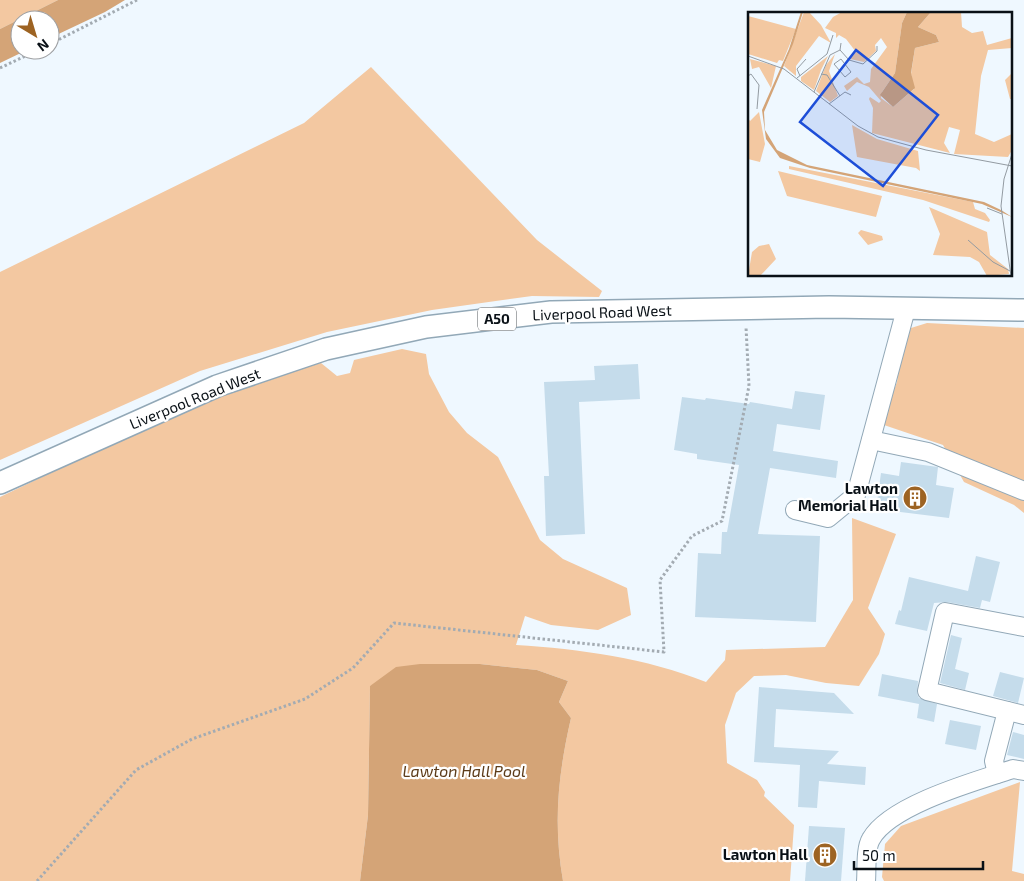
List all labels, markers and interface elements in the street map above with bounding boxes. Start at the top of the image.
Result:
north arrow [10,10,60,60]
inset map [748,12,1012,276]
text: N [34,36,53,55]
street label: Liverpool Road West [532,301,672,323]
road number: A50 [478,308,516,330]
street label: Liverpool Road West [127,363,263,433]
place label: Lawton Memorial Hall [798,479,898,514]
building icon: Lawton Memorial Hall [902,485,928,511]
water label: Lawton Hall Pool [402,761,526,780]
scale bar [854,838,983,870]
building icon: Lawton Hall [812,842,838,868]
place label: Lawton Hall [723,845,808,863]
text: 50 m [862,846,896,864]

